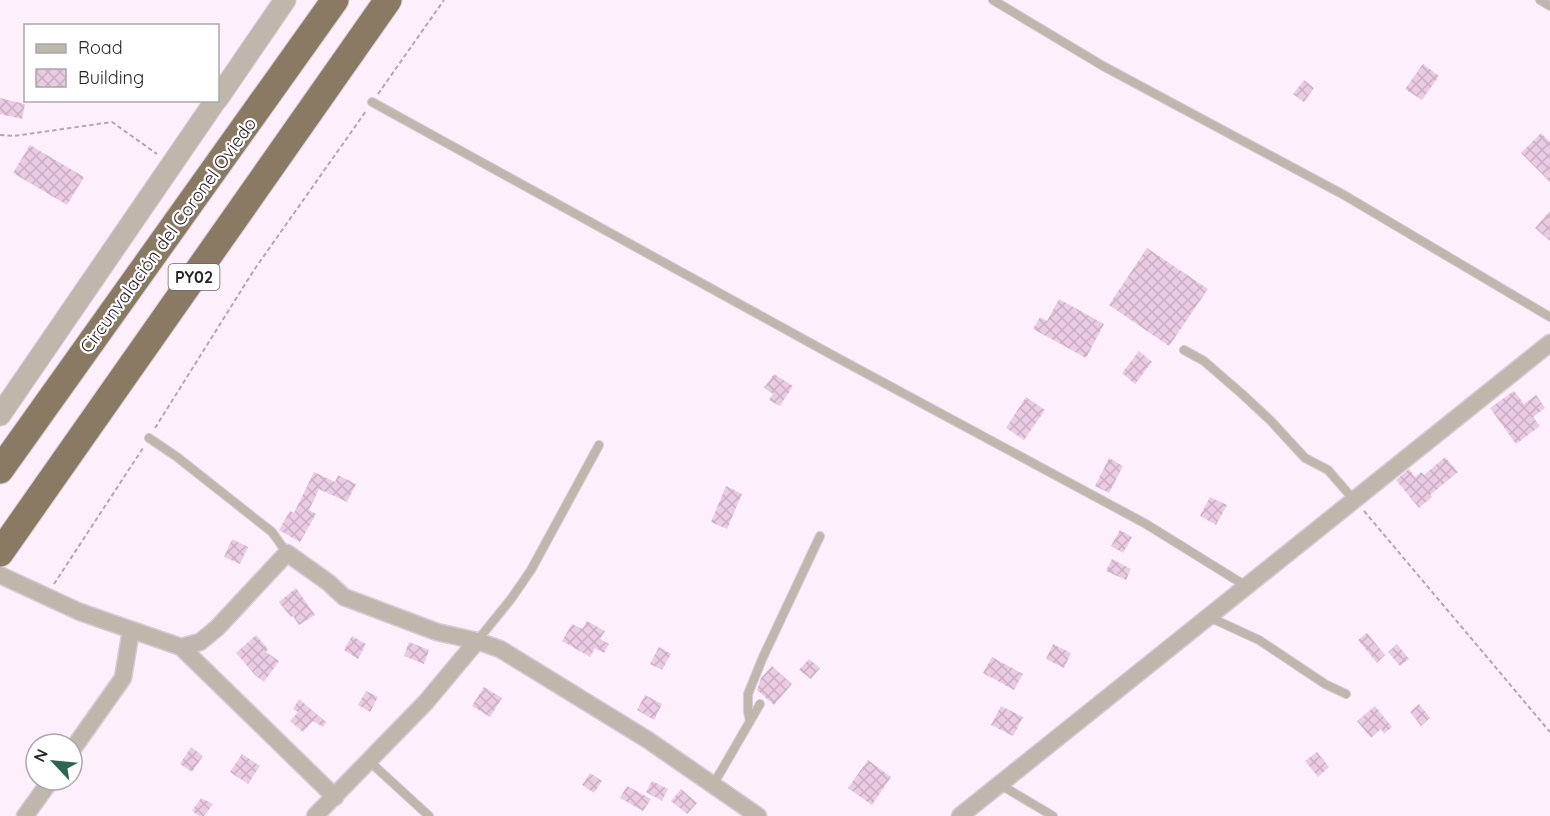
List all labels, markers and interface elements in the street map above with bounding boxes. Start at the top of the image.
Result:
legend [24,24,219,102]
text: Road [78,36,123,59]
text: Building [78,66,144,89]
street label: Circunvalación del Coronel Oviedo [75,113,261,357]
road number: PY02 [168,264,220,290]
north arrow [24,732,84,792]
text: N [29,746,52,765]

